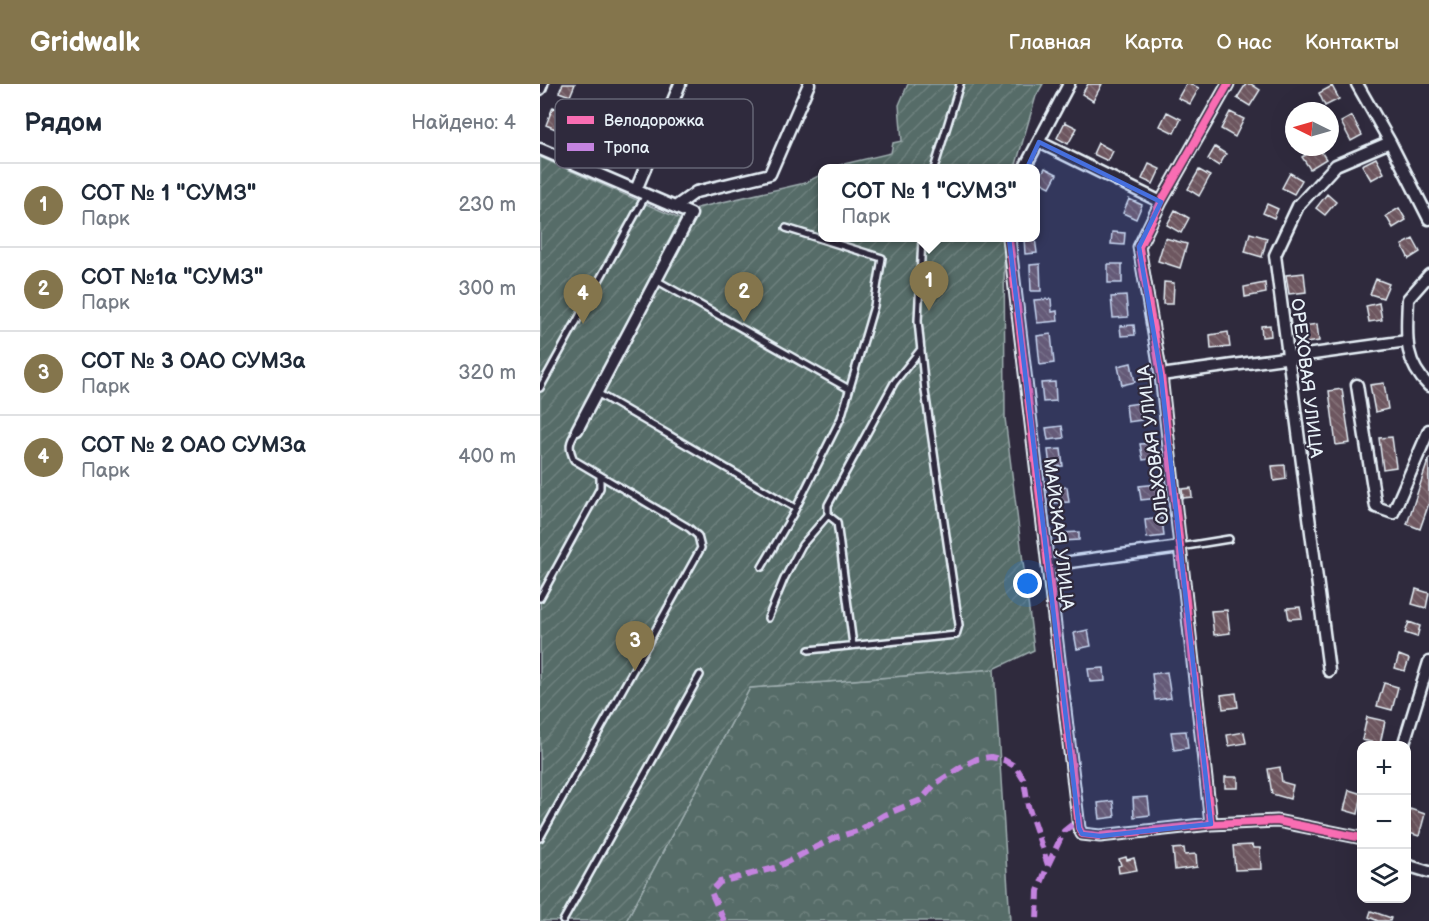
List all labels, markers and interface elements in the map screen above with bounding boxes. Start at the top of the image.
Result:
text: Gridwalk [30,26,140,59]
text: Главная [1008,30,1091,55]
text: Карта [1124,30,1183,55]
text: О нас [1216,30,1272,55]
text: Контакты [1305,30,1399,55]
legend [555,99,753,168]
north arrow [1285,102,1339,156]
text: Рядом [24,108,102,139]
text: Найдено: 4 [411,111,516,135]
text: Велодорожка [604,112,705,131]
text: Тропа [604,139,650,158]
popup [818,164,1040,242]
text: СОТ № 1 "СУМЗ" [841,178,1017,205]
text: СОТ № 1 "СУМЗ" [81,180,256,207]
text: 1 [39,193,48,217]
text: 230 m [459,193,516,217]
text: Парк [841,205,890,229]
text: Парк [81,207,130,231]
pin: 1 [910,262,948,311]
text: СОТ №1а "СУМЗ" [81,264,263,291]
pin: 2 [724,272,764,322]
pin: 4 [564,274,603,324]
text: 2 [38,277,49,301]
text: 300 m [458,277,516,301]
text: Парк [81,291,130,315]
street label: ОРЕХОВАЯ УЛИЦА [1286,297,1327,459]
text: СОТ № 3 ОАО СУМЗа [81,348,305,375]
text: 3 [38,361,49,385]
text: 320 m [458,361,516,385]
street label: ОЛЬХОВАЯ УЛИЦА [1133,364,1174,526]
text: Парк [81,375,130,399]
text: СОТ № 2 ОАО СУМЗа [81,432,306,459]
text: 4 [38,445,49,469]
text: 400 m [458,445,516,469]
street label: МАЙСКАЯ УЛИЦА [1039,457,1078,611]
text: Парк [81,459,130,483]
your location [1013,569,1042,598]
pin: 3 [616,622,655,671]
map controls [1357,741,1411,903]
button: + [1357,741,1411,795]
button: − [1357,795,1411,849]
button: layers [1357,849,1411,903]

